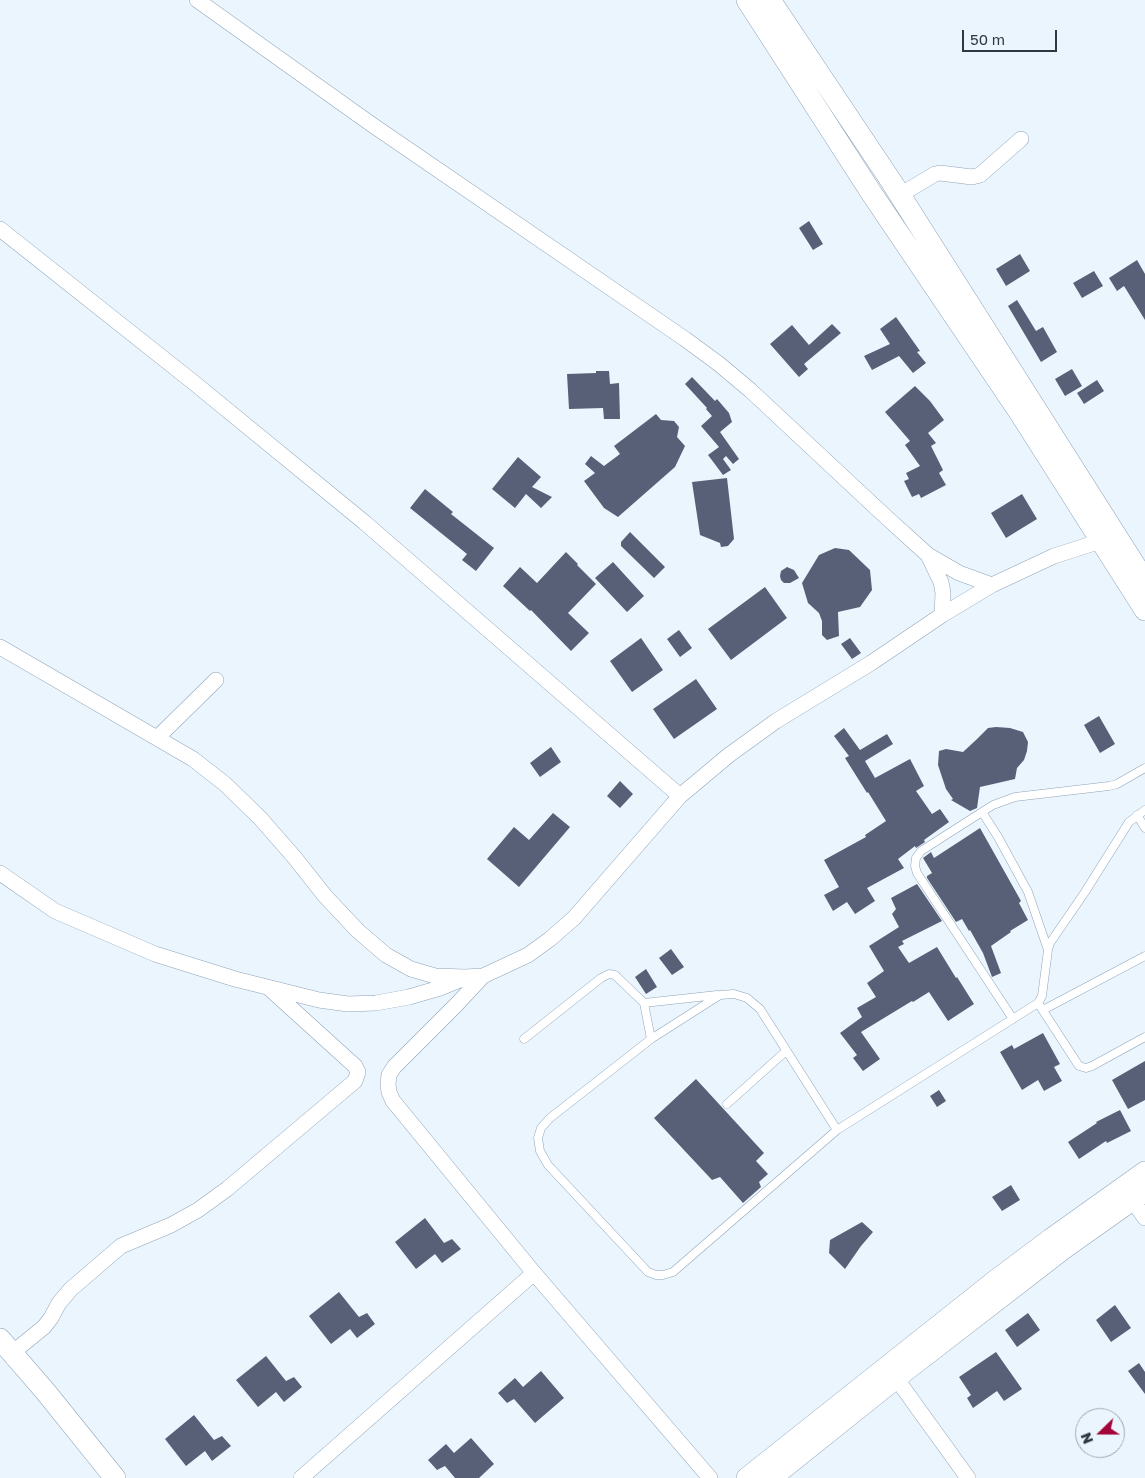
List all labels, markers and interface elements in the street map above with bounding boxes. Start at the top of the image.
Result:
scale bar [965,20,1060,52]
text: 50 m [970,30,1005,48]
north arrow [1075,1408,1125,1458]
text: N [1077,1430,1096,1447]

